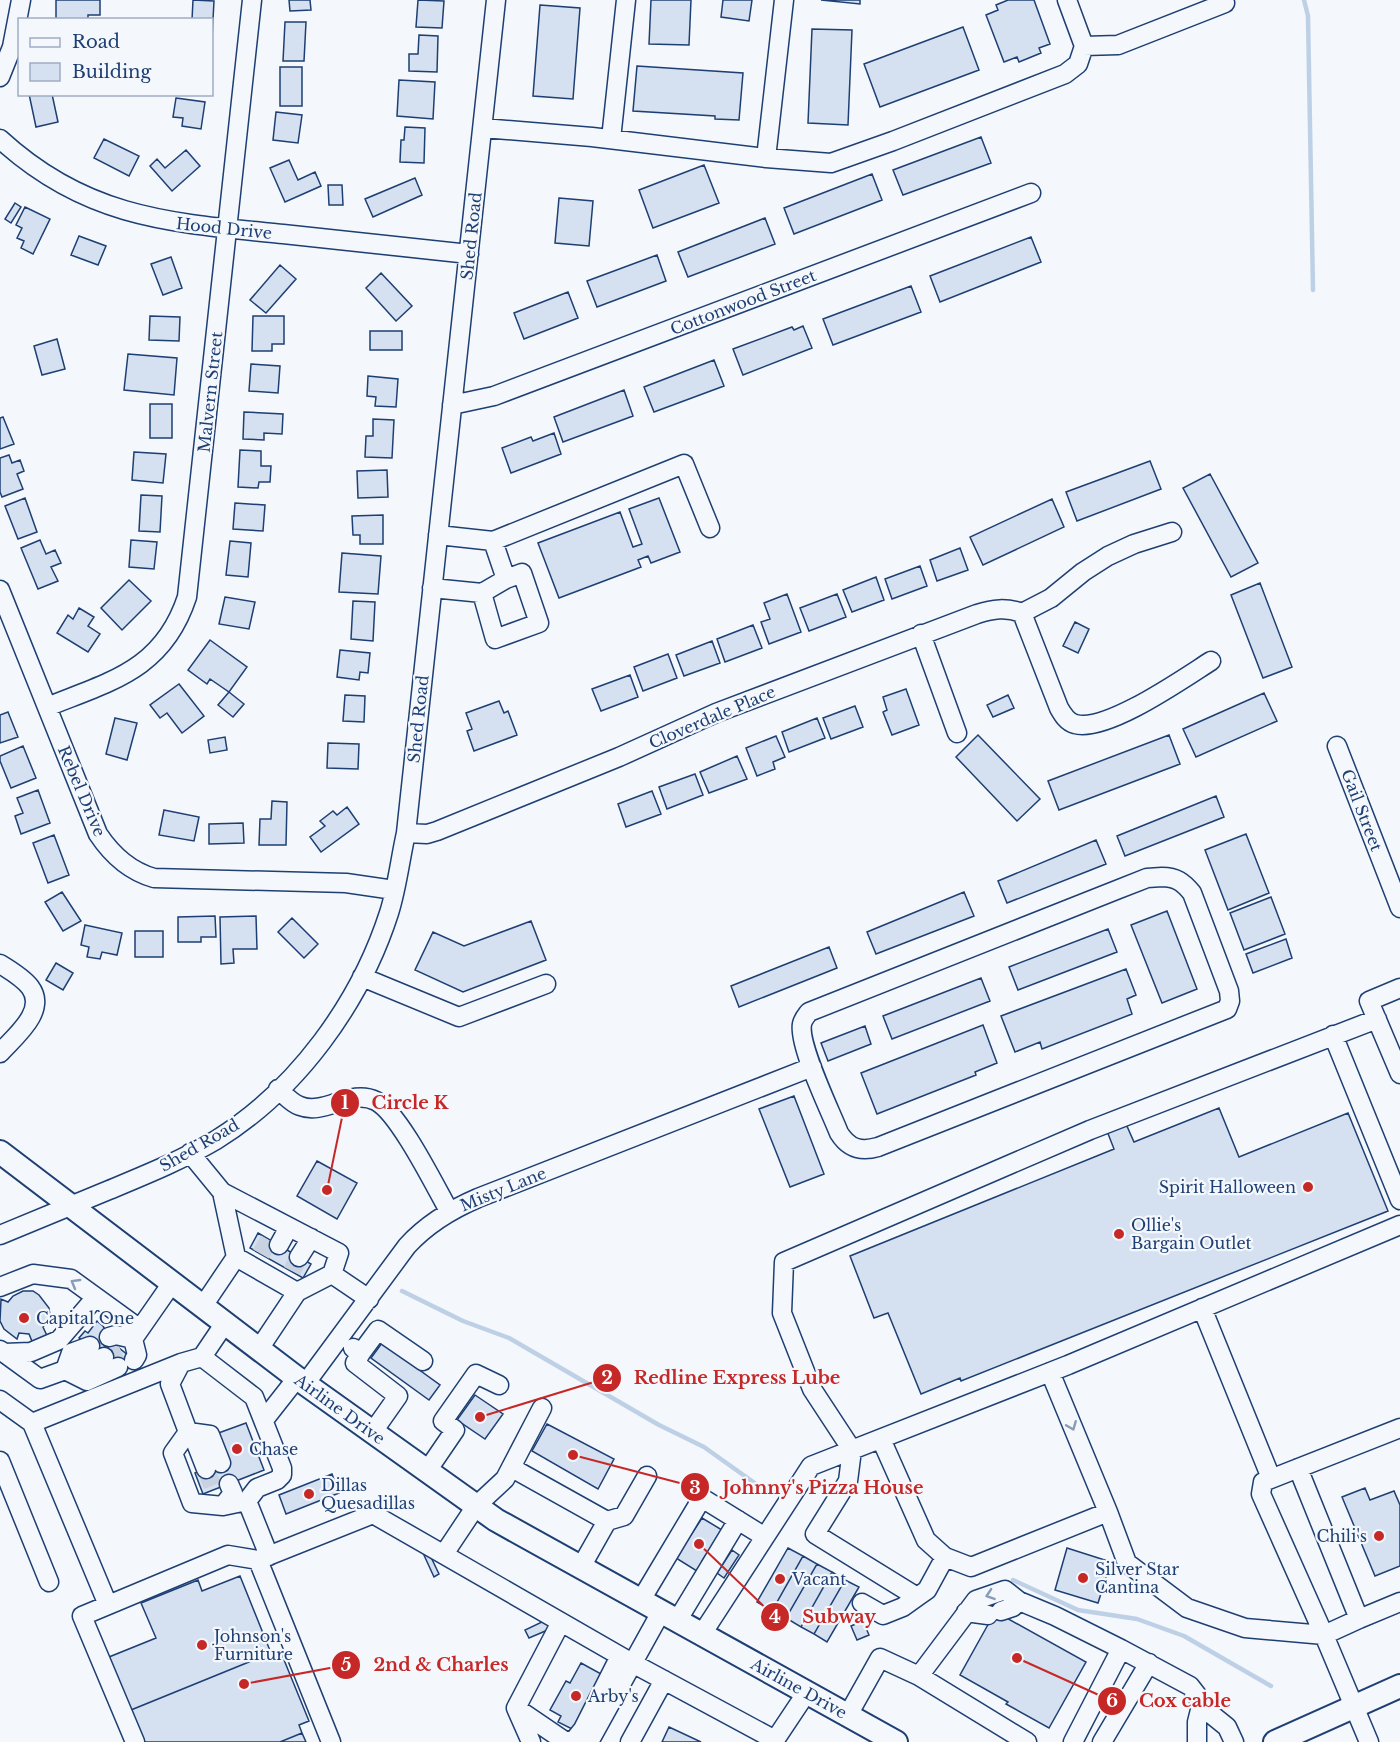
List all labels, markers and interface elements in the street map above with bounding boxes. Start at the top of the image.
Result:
legend [18,18,213,96]
text: Road [72,31,120,53]
text: Building [72,61,151,83]
street label: Shed Road [456,191,486,281]
street label: Hood Drive [175,213,273,243]
street label: Cottonwood Street [667,265,819,339]
street label: Malvern Street [194,331,226,453]
street label: Shed Road [403,674,433,764]
street label: Cloverdale Place [646,681,778,753]
street label: Rebel Drive [54,743,110,839]
street label: Gail Street [1337,766,1387,854]
callout: Circle K [330,1085,461,1121]
text: 1 [341,1092,349,1114]
text: Circle K [372,1092,450,1114]
street label: Shed Road [156,1114,242,1176]
street label: Misty Lane [457,1163,549,1215]
place label: Spirit Halloween [1159,1177,1296,1197]
marker: Spirit Halloween [1301,1180,1315,1194]
place label: Ollie's Bargain Outlet [1131,1215,1252,1253]
marker: Ollie's Bargain Outlet [1112,1227,1126,1241]
one-way arrow [71,1279,81,1291]
place label: Capital One [36,1308,134,1328]
marker: Capital One [17,1311,31,1325]
callout: Redline Express Lube [592,1360,852,1396]
text: 2 [601,1367,613,1389]
text: Redline Express Lube [634,1367,840,1389]
street label: Airline Drive [290,1369,389,1448]
one-way arrow [1065,1420,1077,1431]
place label: Chase [249,1439,298,1459]
marker: Chase [230,1442,244,1456]
callout: Johnny's Pizza House [680,1469,935,1505]
place label: Dillas Quesadillas [321,1475,415,1513]
text: 3 [689,1477,701,1499]
text: Johnny's Pizza House [719,1477,923,1499]
marker: Dillas Quesadillas [302,1487,316,1501]
place label: Chili's [1317,1526,1367,1546]
marker: Chili's [1372,1529,1386,1543]
place label: Silver Star Cantina [1095,1559,1179,1597]
place label: Vacant [791,1569,846,1589]
marker: Silver Star Cantina [1076,1571,1090,1585]
marker: Vacant [773,1572,787,1586]
one-way arrow [985,1588,996,1600]
callout: Subway [760,1599,887,1635]
text: 4 [769,1606,781,1628]
text: Subway [802,1606,876,1628]
place label: Johnson's Furniture [212,1626,293,1664]
marker: Johnson's Furniture [195,1638,209,1652]
callout: 2nd & Charles [331,1647,520,1683]
street label: Airline Drive [747,1653,850,1723]
text: 5 [341,1654,351,1676]
text: 2nd & Charles [373,1654,509,1676]
callout: Cox cable [1097,1683,1244,1719]
place label: Arby's [587,1686,639,1706]
marker: Arby's [569,1689,583,1703]
text: 6 [1106,1690,1118,1712]
text: Cox cable [1139,1690,1231,1712]

